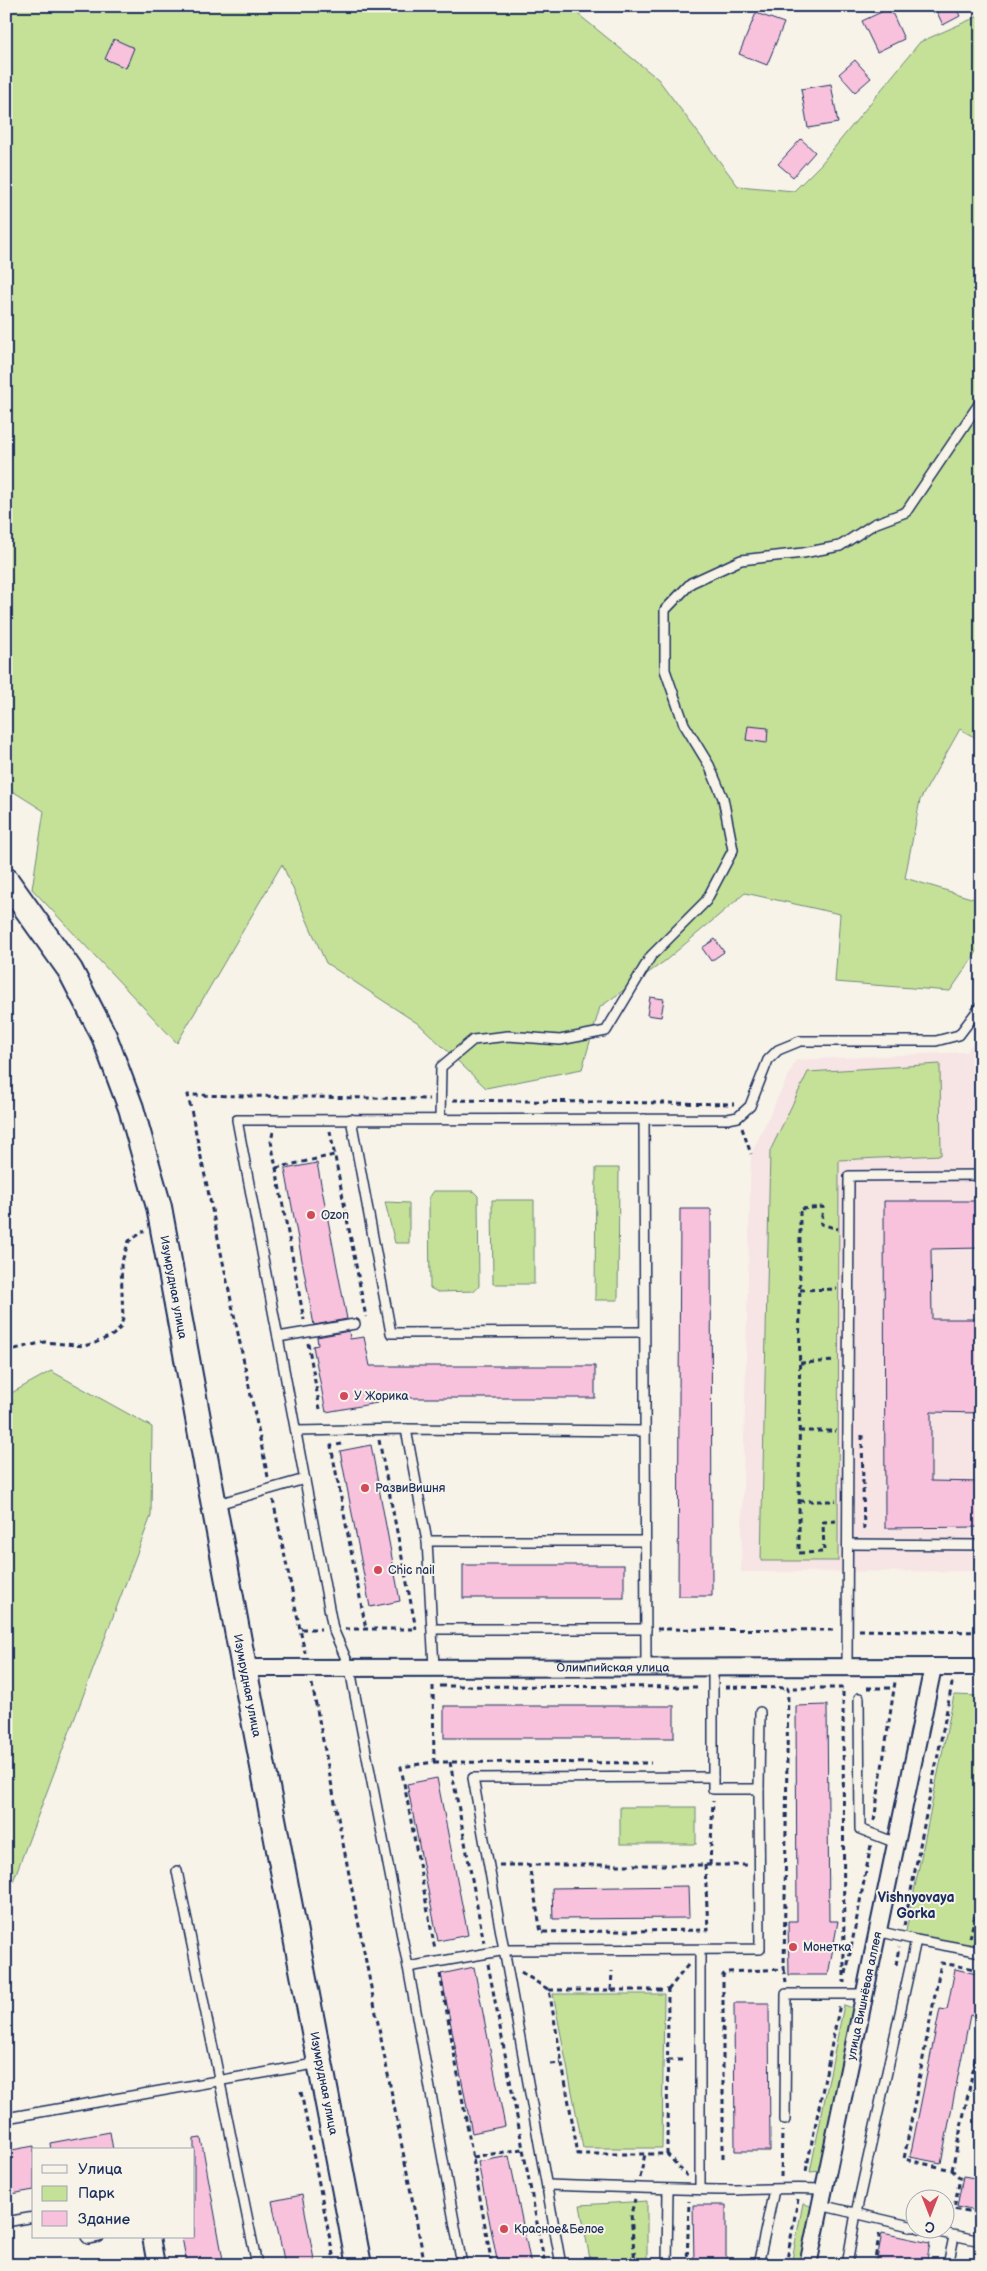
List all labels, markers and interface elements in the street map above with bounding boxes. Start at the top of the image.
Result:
place label: Ozon [321,1208,349,1223]
marker: Ozon [305,1209,317,1221]
street label: Изумрудная улица [156,1234,190,1340]
place label: У Жорика [354,1389,409,1404]
marker: У Жорика [338,1390,350,1402]
place label: РазвиВишня [375,1481,446,1496]
marker: РазвиВишня [359,1482,371,1494]
place label: Chic nail [388,1563,435,1578]
marker: Chic nail [372,1564,384,1576]
street label: Изумрудная улица [230,1633,264,1738]
street label: Олимпийская улица [557,1660,669,1676]
district label: Vishnyovaya Gorka [878,1889,954,1922]
street label: улица Вишнёвая аллея [844,1930,886,2062]
place label: Монетка [803,1940,852,1955]
marker: Монетка [787,1941,799,1953]
street label: Изумрудная улица [306,2030,341,2136]
legend [32,2148,195,2238]
text: Улица [78,2160,123,2179]
text: Парк [78,2184,115,2203]
north arrow [904,2188,954,2238]
text: Здание [78,2210,130,2229]
text: С [925,2218,935,2235]
place label: Красное&Белое [514,2222,604,2237]
marker: Красное&Белое [498,2223,510,2235]

